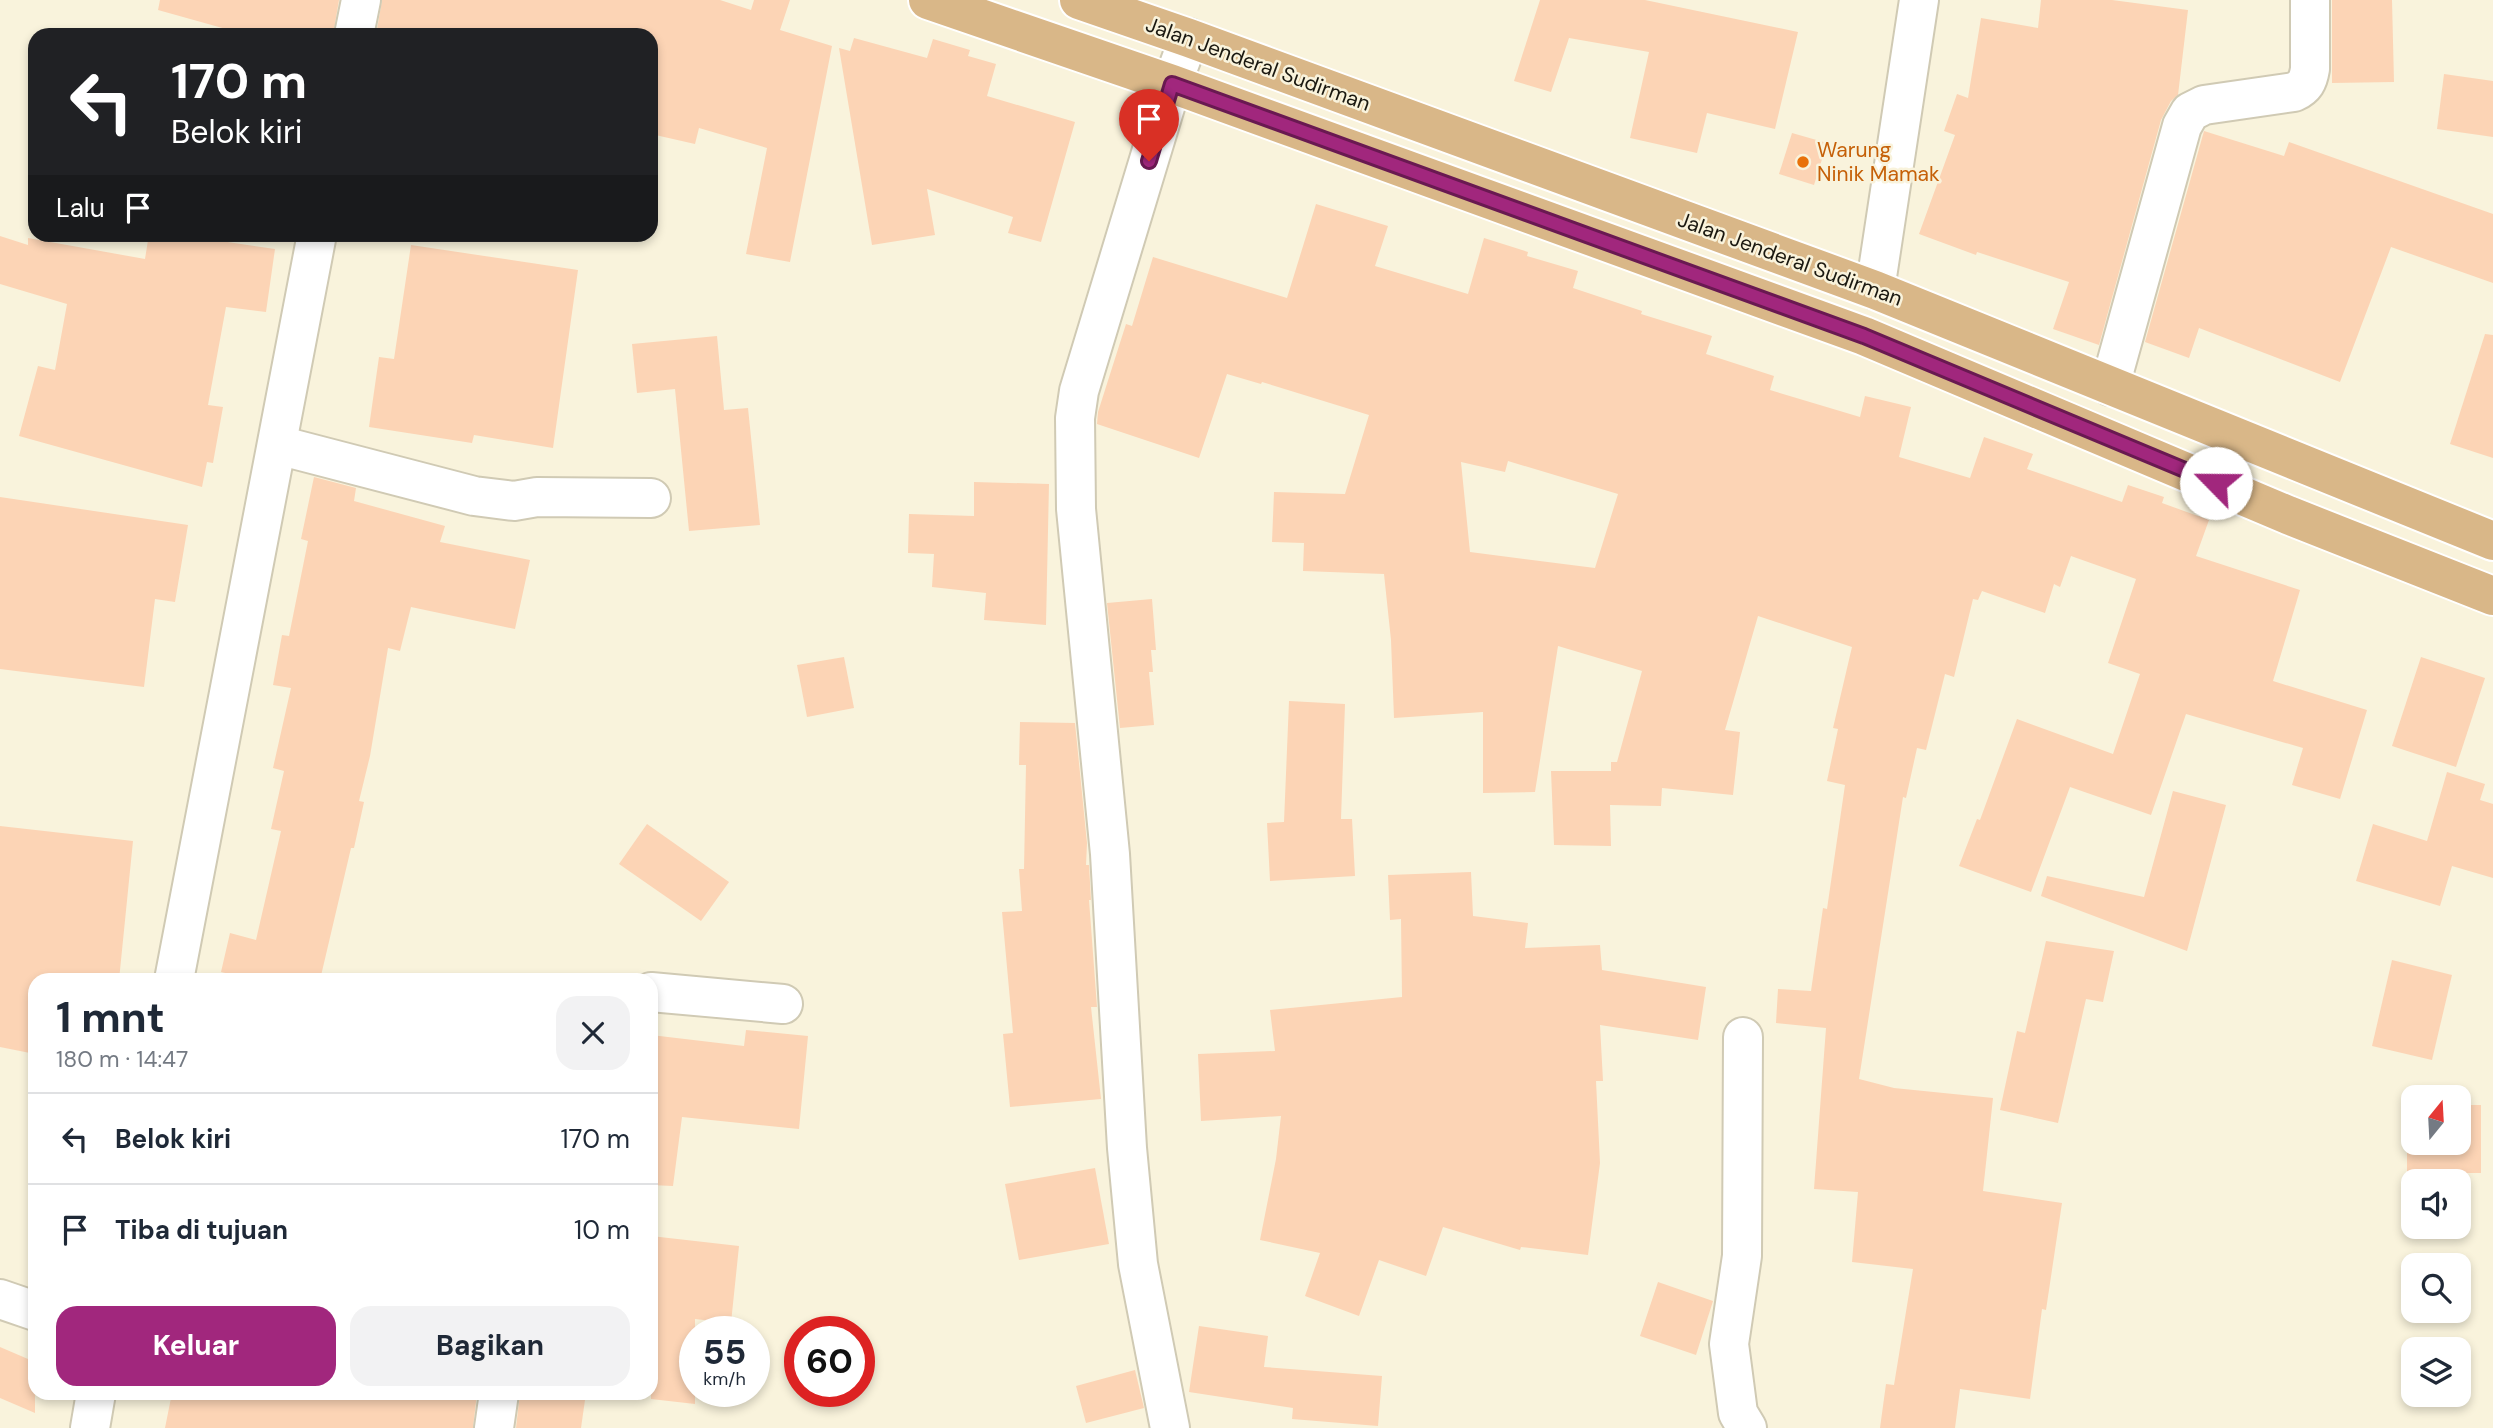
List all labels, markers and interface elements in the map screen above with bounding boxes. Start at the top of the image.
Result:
street label: Jalan Jenderal Sudirman [1142,10,1374,118]
text: 170 m [171,49,307,113]
icon: left [56,56,147,147]
pin [1119,89,1179,161]
icon: arrive [1130,100,1168,138]
text: Belok kiri [171,111,303,153]
place label: Warung Ninik Mamak [1817,136,1940,188]
marker: Warung Ninik Mamak [1795,154,1811,170]
icon: arrive [119,189,157,227]
text: Lalu [56,191,105,225]
street label: Jalan Jenderal Sudirman [1674,205,1906,313]
position arrow [2179,446,2253,520]
text: 1 mnt [56,990,165,1045]
button: close [556,996,630,1070]
text: 180 m · 14:47 [56,1044,188,1074]
north arrow [2401,1085,2471,1155]
map controls [2401,1085,2471,1407]
icon: left [56,1120,94,1158]
text: Belok kiri [115,1122,231,1156]
text: 170 m [561,1122,630,1156]
button: sound [2401,1169,2471,1239]
icon: arrive [56,1211,94,1249]
text: Tiba di tujuan [115,1213,288,1247]
text: 10 m [574,1213,630,1247]
button: search [2401,1253,2471,1323]
button: Keluar [56,1306,336,1386]
button: Bagikan [350,1306,630,1386]
speed limit sign: 60 [784,1316,875,1407]
text: 55 [703,1329,746,1375]
button: layers [2401,1337,2471,1407]
text: km/h [703,1367,746,1391]

